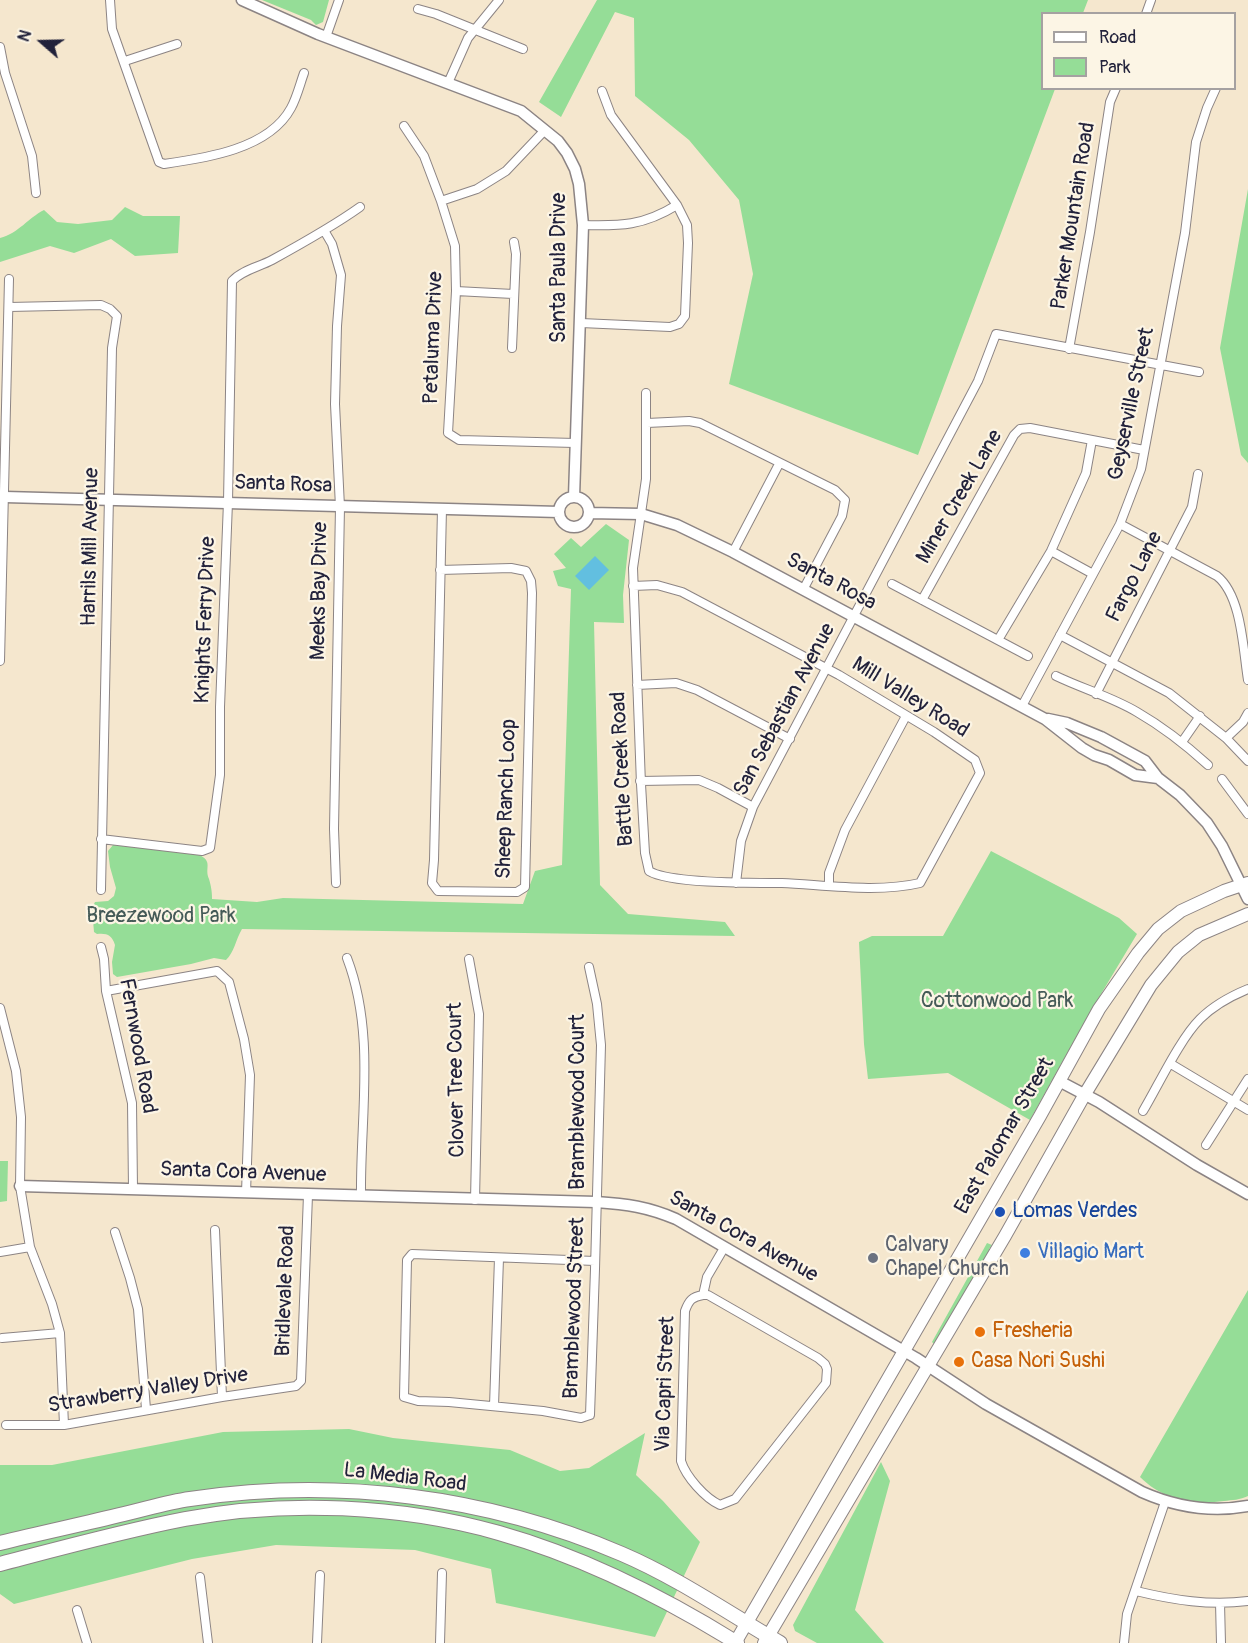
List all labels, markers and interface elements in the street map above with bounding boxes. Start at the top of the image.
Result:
north arrow [12,12,72,72]
legend [1041,12,1236,90]
text: Road [1099,26,1136,49]
text: N [14,27,36,44]
text: Park [1099,56,1131,79]
street label: Parker Mountain Road [1047,120,1101,312]
street label: Santa Paula Drive [547,193,573,343]
street label: Petaluma Drive [419,271,449,405]
street label: Geyserville Street [1104,325,1160,483]
street label: Miner Creek Lane [912,426,1008,568]
street label: Harrils Mill Avenue [77,467,105,627]
street label: Santa Rosa [233,471,333,499]
street label: Meeks Bay Drive [306,522,334,660]
street label: Fargo Lane [1101,528,1169,626]
street label: Knights Ferry Drive [190,536,222,704]
street label: Santa Rosa [782,548,880,616]
street label: San Sebastian Avenue [729,619,841,801]
street label: Mill Valley Road [847,652,973,744]
street label: Battle Creek Road [606,691,640,847]
street label: Sheep Ranch Loop [492,719,522,879]
park label: Breezewood Park [86,904,236,930]
street label: Fernwood Road [113,976,161,1116]
park label: Cottonwood Park [921,989,1073,1015]
street label: Clover Tree Court [443,1002,471,1158]
street label: Bramblewood Court [566,1014,592,1190]
street label: East Palomar Street [950,1053,1060,1219]
street label: Santa Cora Avenue [159,1158,327,1188]
street label: Santa Cora Avenue [664,1186,822,1288]
place label: Lomas Verdes [1012,1199,1137,1225]
marker: Lomas Verdes [993,1205,1007,1219]
street label: Bramblewood Street [559,1217,591,1399]
street label: Bridlevale Road [271,1225,301,1357]
place label: Calvary Chapel Church [885,1233,1009,1283]
place label: Villagio Mart [1037,1240,1144,1266]
marker: Villagio Mart [1018,1246,1032,1260]
marker: Calvary Chapel Church [866,1251,880,1265]
street label: Via Capri Street [651,1316,681,1452]
place label: Fresheria [992,1319,1073,1345]
marker: Fresheria [973,1325,987,1339]
place label: Casa Nori Sushi [971,1349,1105,1375]
marker: Casa Nori Sushi [952,1355,966,1369]
street label: Strawberry Valley Drive [46,1363,250,1419]
street label: La Media Road [342,1458,468,1498]

